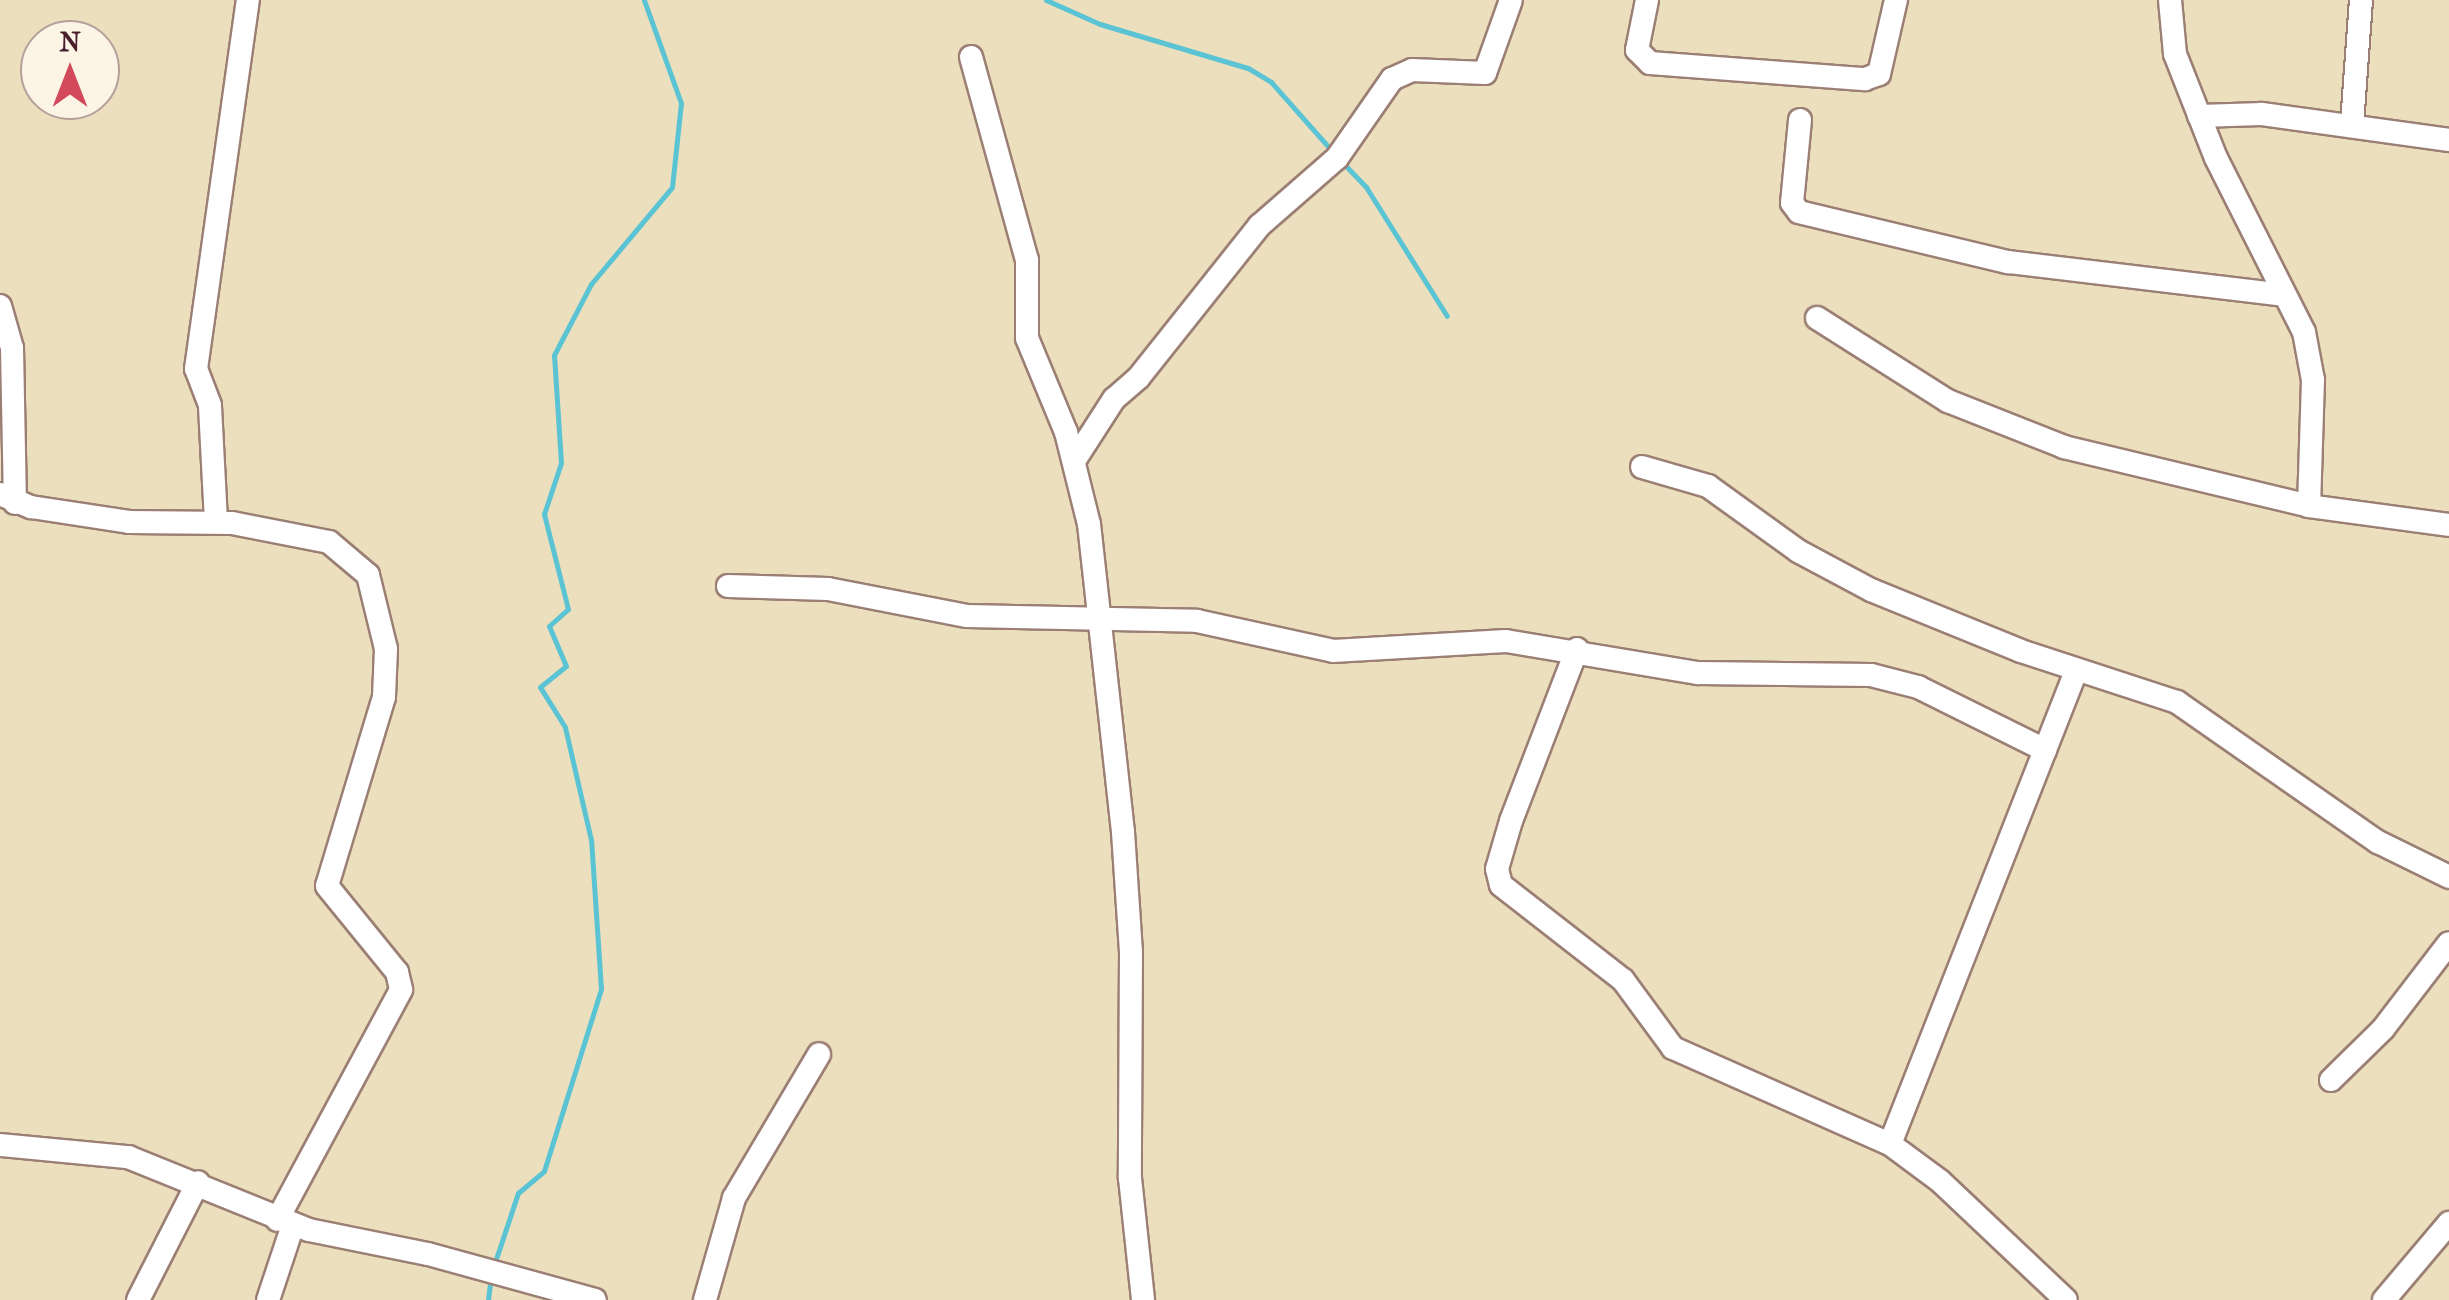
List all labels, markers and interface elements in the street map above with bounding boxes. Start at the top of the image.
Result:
north arrow [20,20,120,120]
text: N [59,25,81,58]

